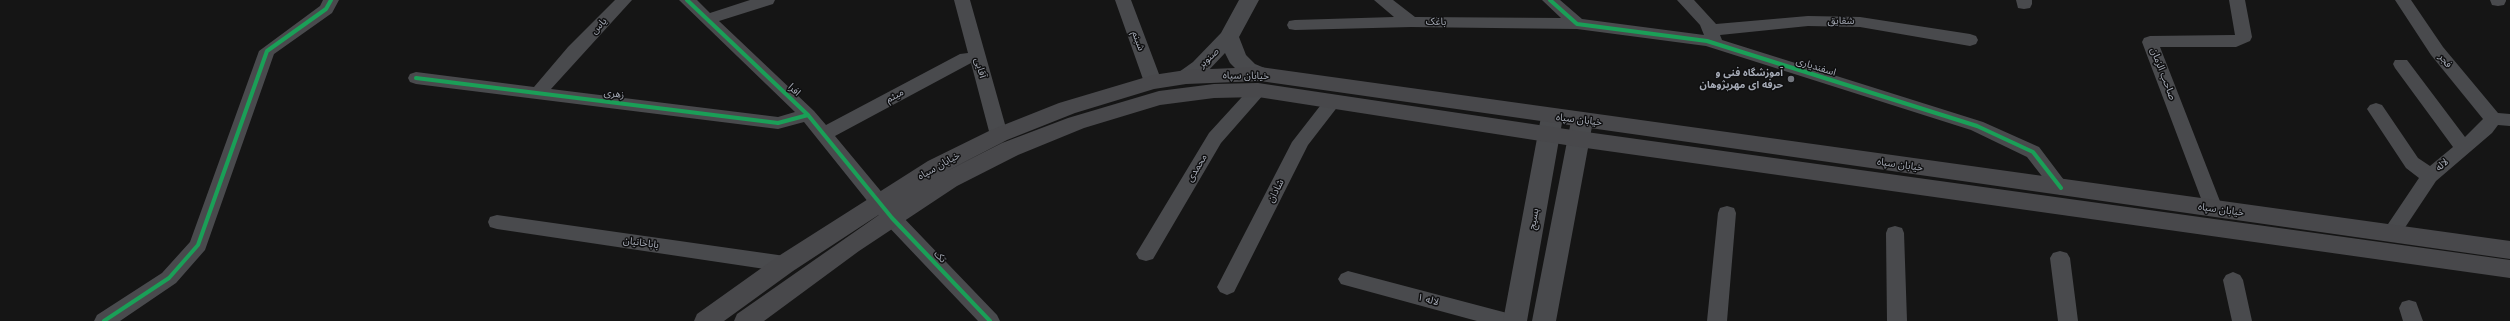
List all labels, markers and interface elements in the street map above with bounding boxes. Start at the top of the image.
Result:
street label: یاس [588,15,610,37]
street label: شقایق [1828,15,1854,27]
street label: باغک [1426,16,1446,28]
street label: شبنم [1129,29,1147,53]
street label: صنوبر [1196,45,1222,71]
street label: صاحب الزمان [2148,46,2178,102]
street label: فجر [2436,51,2454,71]
street label: اسفندیاری [1795,55,1837,79]
street label: آقایی [971,57,989,79]
place label: آموزشگاه فنی و حرفه ای مهرپژوهان [1700,67,1783,90]
street label: خیابان سپاه [1223,70,1269,82]
marker: آموزشگاه فنی و حرفه ای مهرپژوهان [1786,74,1796,84]
street label: افرا [785,81,803,99]
street label: میثم [884,86,906,106]
street label: زهری [603,87,625,101]
street label: خیابان سپاه [1555,111,1603,129]
street label: خیابان سپاه [916,150,962,182]
street label: محمدی [1184,152,1210,184]
street label: خیابان سپاه [1876,156,1924,174]
street label: لاله [2433,156,2451,174]
street label: شادان [1265,177,1287,205]
street label: خیابان سپاه [2197,201,2245,219]
street label: بسیج [1526,207,1542,231]
street label: باباخانیان [622,235,660,251]
street label: تک [931,248,949,266]
street label: لاله ۱ [1416,291,1440,309]

